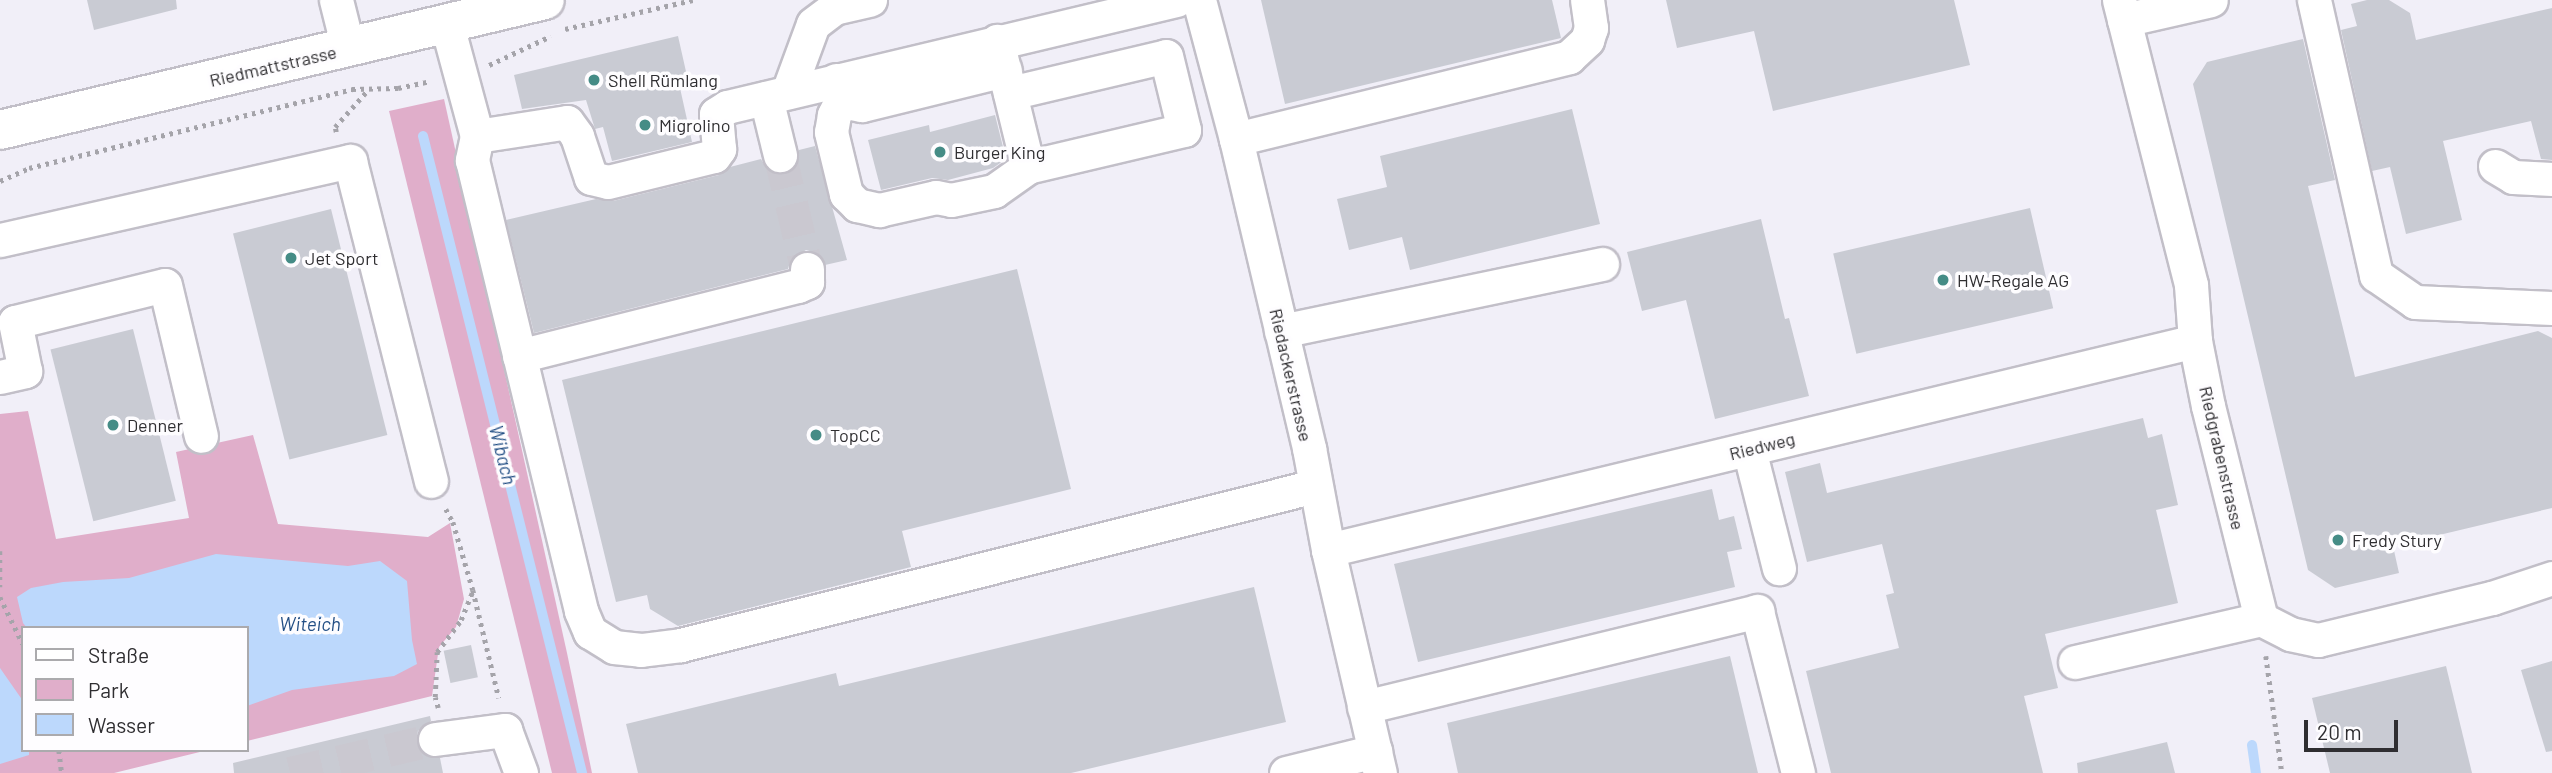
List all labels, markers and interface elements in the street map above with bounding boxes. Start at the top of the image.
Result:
street label: Riedmattstrasse [207,41,339,91]
place label: Shell Rümlang [608,69,718,91]
marker: Shell Rümlang [586,72,602,88]
place label: Migrolino [659,114,730,136]
marker: Migrolino [637,117,653,133]
place label: Burger King [954,141,1045,163]
marker: Burger King [932,144,948,160]
place label: Jet Sport [305,247,378,269]
marker: Jet Sport [283,250,299,266]
place label: HW-Regale AG [1957,269,2069,291]
marker: HW-Regale AG [1935,272,1951,288]
street label: Riedackerstrasse [1265,306,1317,444]
street label: Riedgrabenstrasse [2195,384,2249,532]
place label: Denner [127,414,183,436]
marker: Denner [105,417,121,433]
water label: Wibach [485,423,521,487]
place label: TopCC [830,424,881,446]
marker: TopCC [808,427,824,443]
street label: Riedweg [1727,427,1797,465]
place label: Fredy Stury [2352,529,2442,551]
marker: Fredy Stury [2330,532,2346,548]
water label: Witeich [279,613,341,635]
legend [21,626,248,752]
text: Straße [88,642,149,667]
text: Park [88,677,129,702]
scale bar [2307,706,2402,750]
text: Wasser [88,712,155,737]
text: 20 m [2317,719,2362,744]

